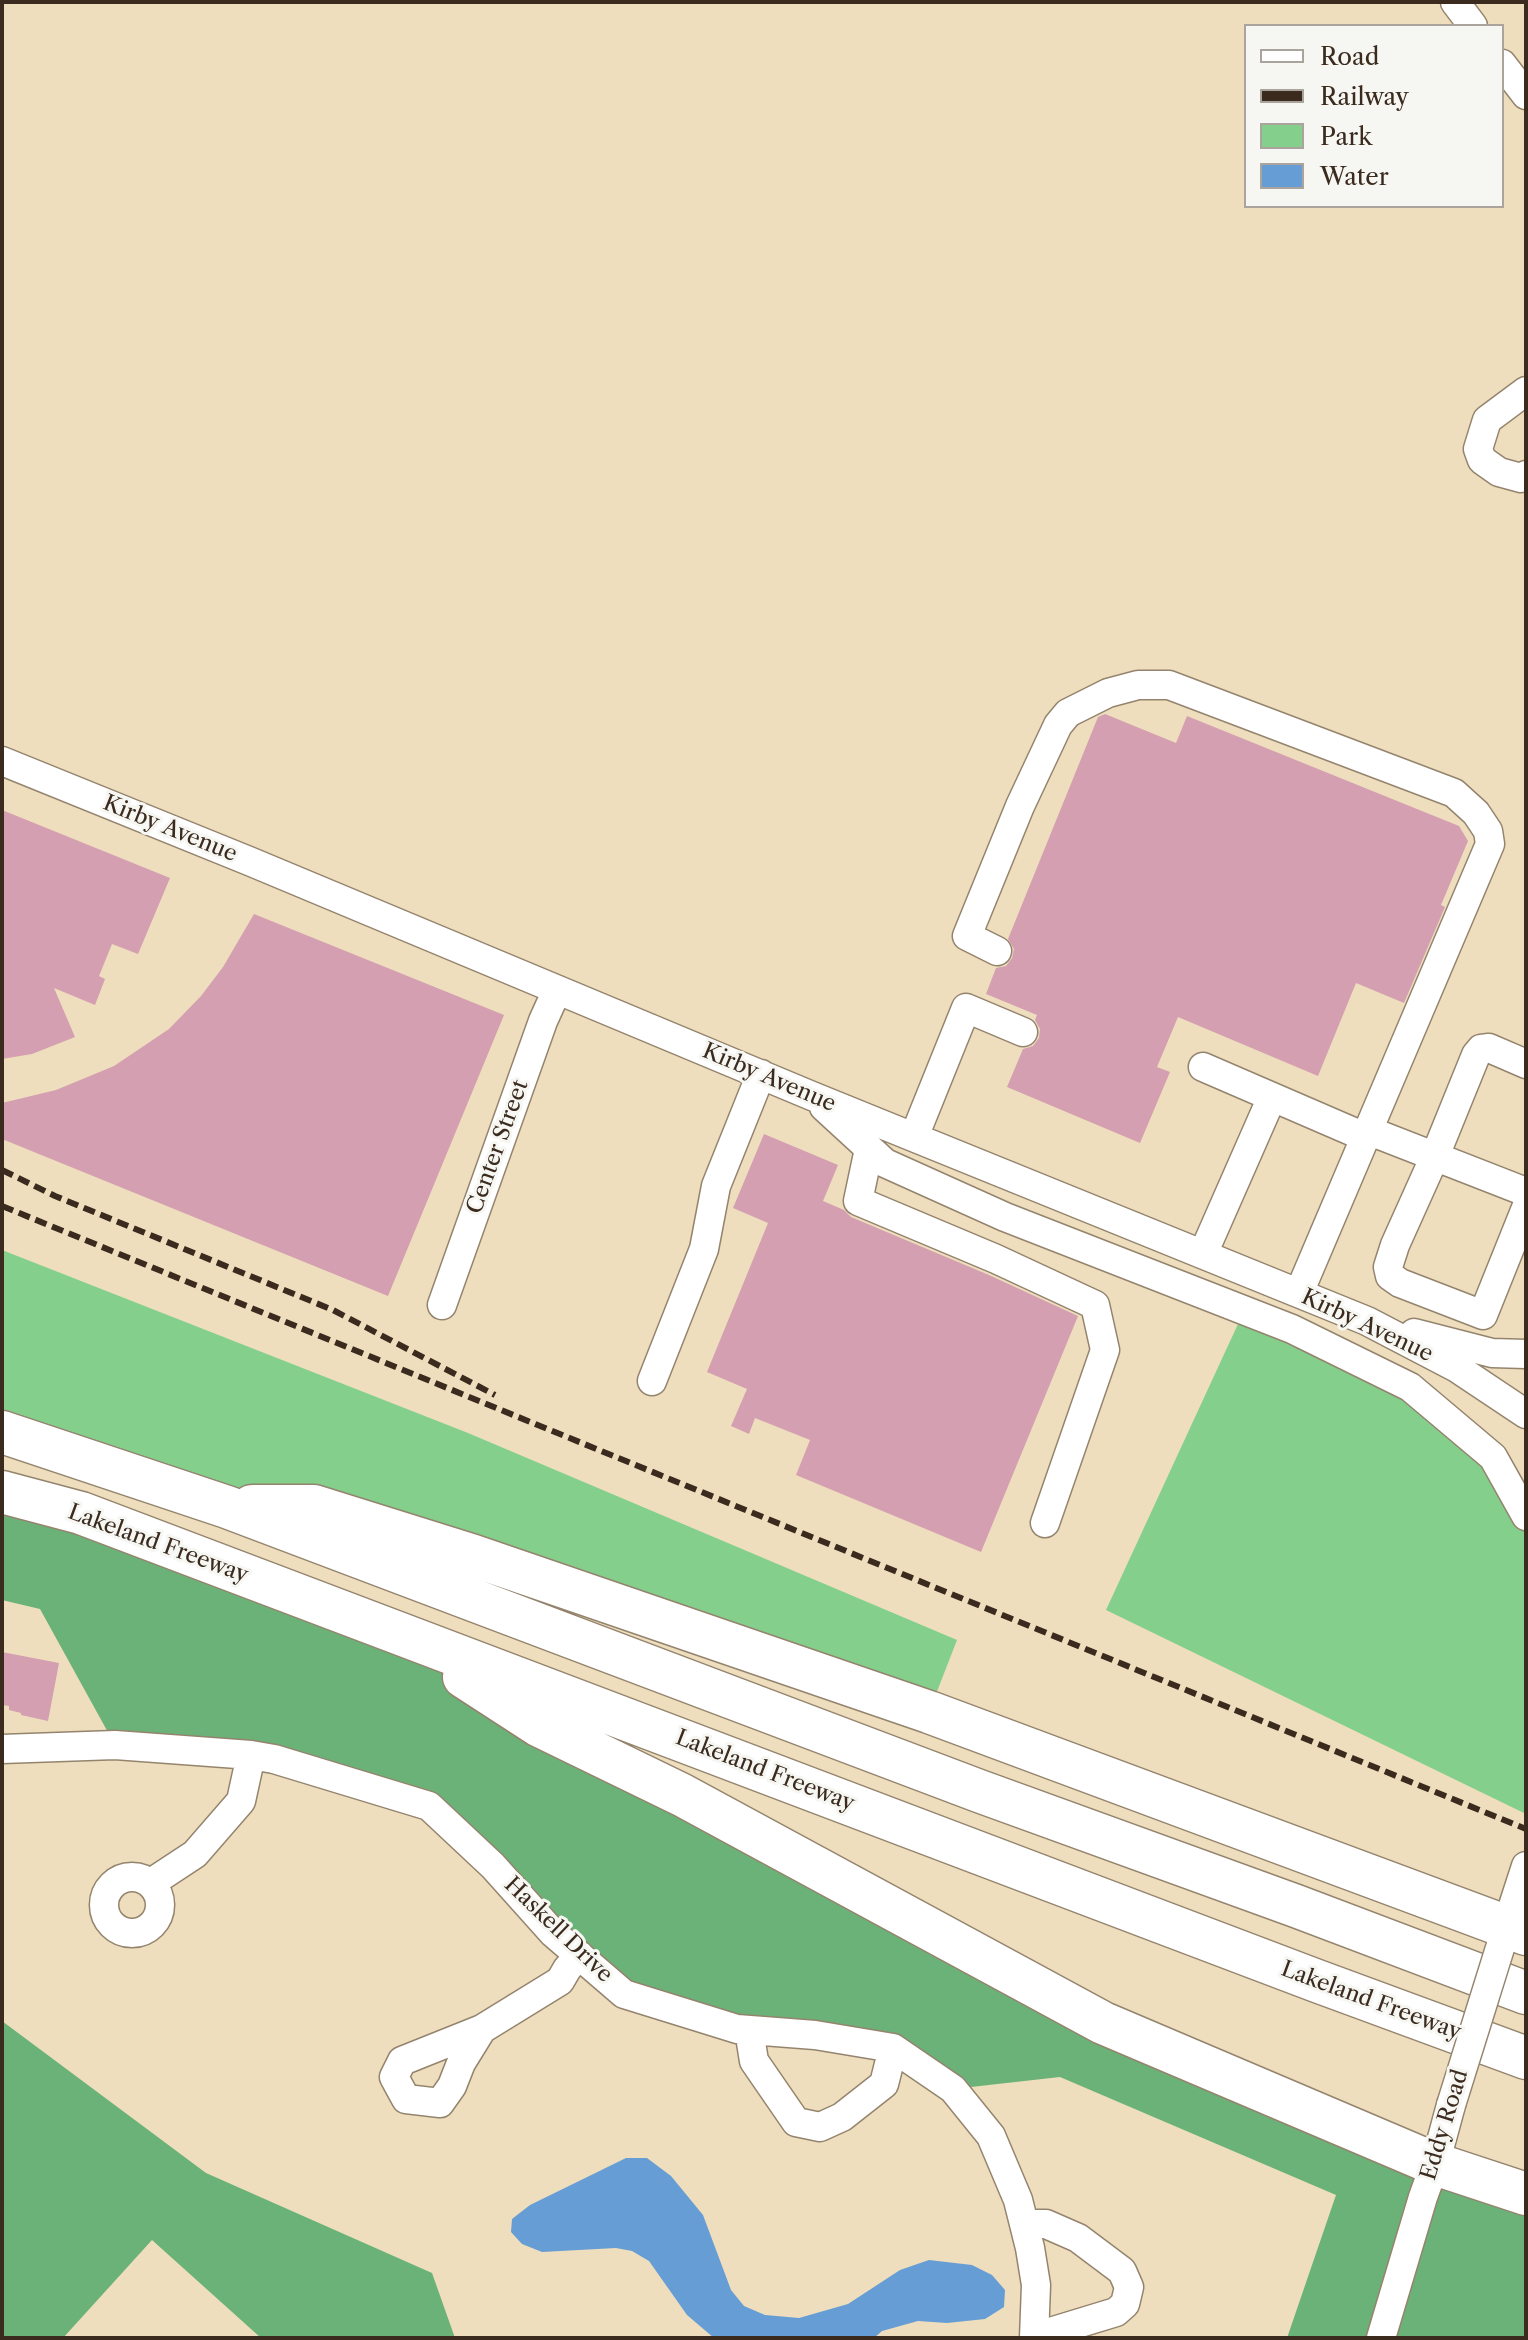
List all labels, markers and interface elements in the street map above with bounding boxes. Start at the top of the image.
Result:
legend [1244,24,1504,208]
text: Road [1320,42,1379,71]
text: Railway [1320,82,1409,111]
text: Park [1320,122,1372,151]
text: Water [1320,162,1389,191]
street label: Kirby Avenue [99,790,241,868]
street label: Kirby Avenue [698,1038,840,1118]
street label: Center Street [462,1076,534,1218]
street label: Kirby Avenue [1297,1284,1437,1368]
street label: Lakeland Freeway [64,1499,252,1589]
street label: Lakeland Freeway [672,1725,858,1817]
street label: Haskell Drive [498,1872,618,1988]
street label: Lakeland Freeway [1277,1956,1465,2046]
street label: Eddy Road [1416,2066,1474,2184]

